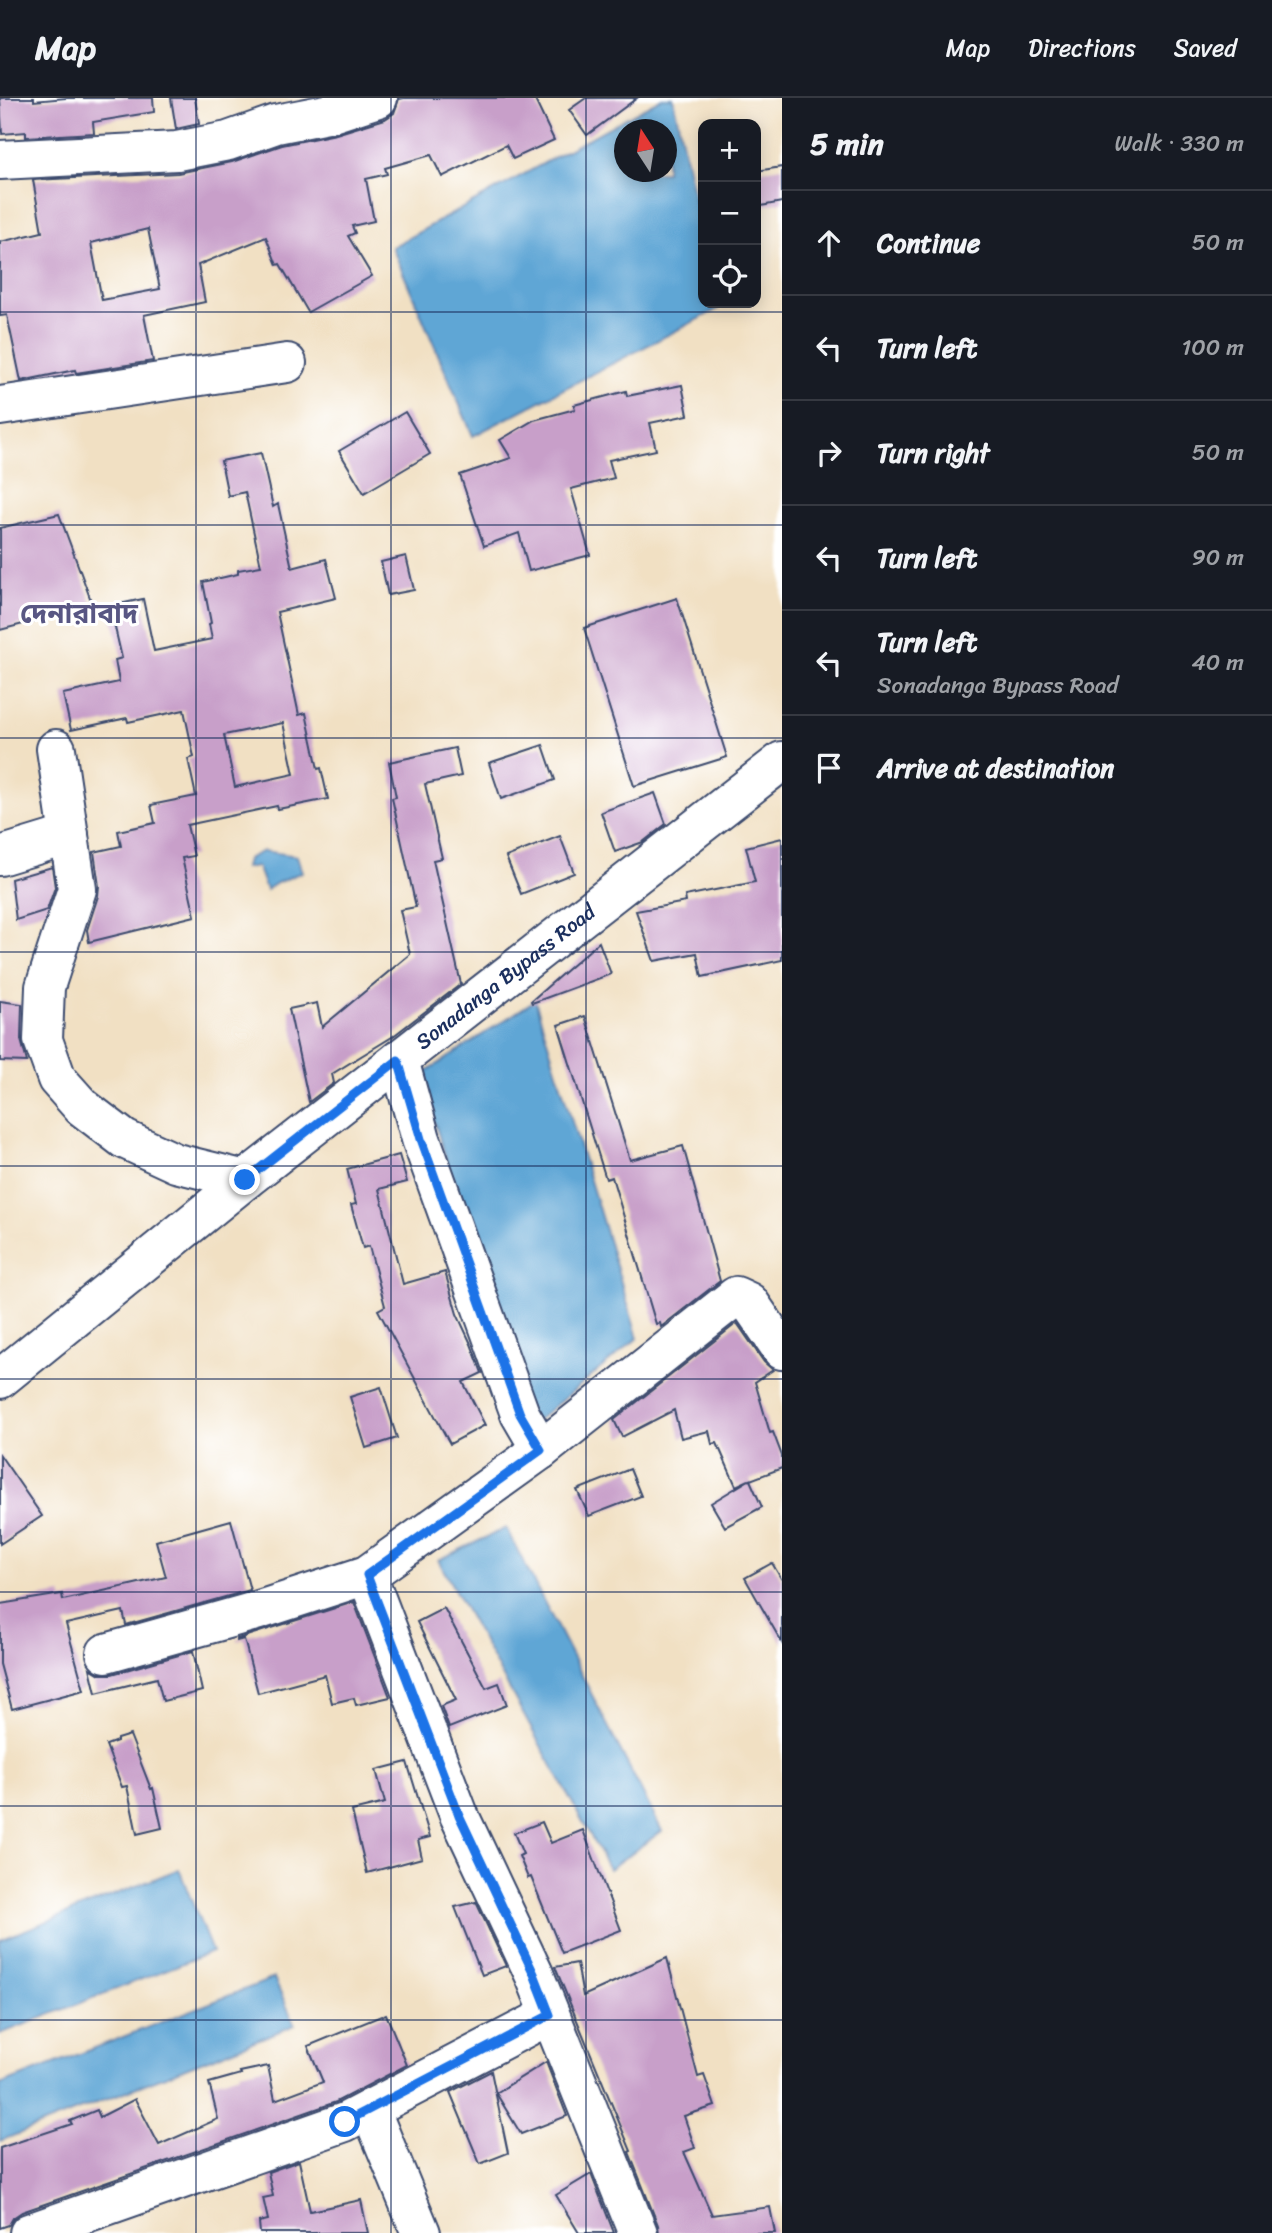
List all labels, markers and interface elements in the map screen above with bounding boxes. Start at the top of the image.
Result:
text: Map [35,19,96,77]
text: Map [946,27,990,69]
text: Directions [1028,27,1136,69]
text: Saved [1174,27,1237,69]
text: 5 min [810,117,884,171]
north arrow [614,119,677,182]
map controls [698,119,761,308]
button: + [698,119,761,182]
text: Walk · 330 m [1114,123,1244,164]
button: − [698,182,761,245]
text: Continue [877,220,980,266]
text: 50 m [1192,222,1244,263]
icon: ahead [810,224,848,262]
button: locate [698,245,761,308]
text: Turn left [877,325,977,371]
text: 100 m [1181,327,1244,368]
icon: left [810,329,848,367]
text: Turn right [877,430,990,476]
text: 50 m [1192,432,1244,473]
icon: right [810,434,848,472]
text: Turn left [877,535,977,581]
text: 90 m [1192,537,1244,578]
icon: left [810,539,848,577]
district label: দেনারাবাদ [20,589,139,638]
text: Turn left [877,619,977,665]
text: 40 m [1191,642,1244,683]
icon: left [810,644,848,682]
text: Sonadanga Bypass Road [877,665,1119,706]
text: Arrive at destination [877,745,1114,791]
icon: arrive [810,749,848,787]
street label: Sonadanga Bypass Road [407,893,606,1060]
route end [229,1164,260,1195]
route start [329,2106,360,2137]

